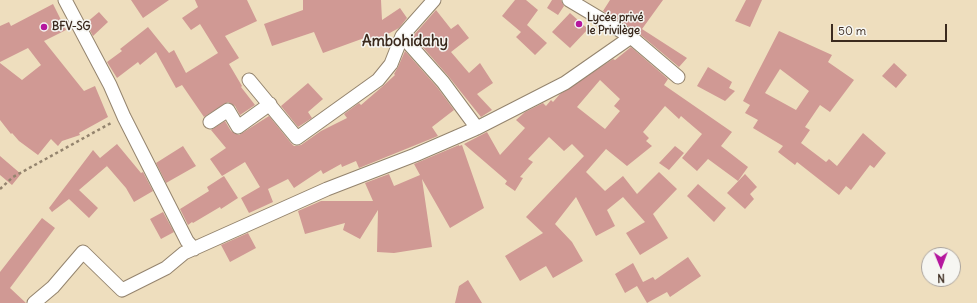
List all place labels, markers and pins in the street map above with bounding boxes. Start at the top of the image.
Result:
place label: Lycée privé le Privilège [587,11,643,37]
marker: Lycée privé le Privilège [574,19,584,29]
place label: BFV-SG [52,20,90,34]
marker: BFV-SG [39,22,49,32]

